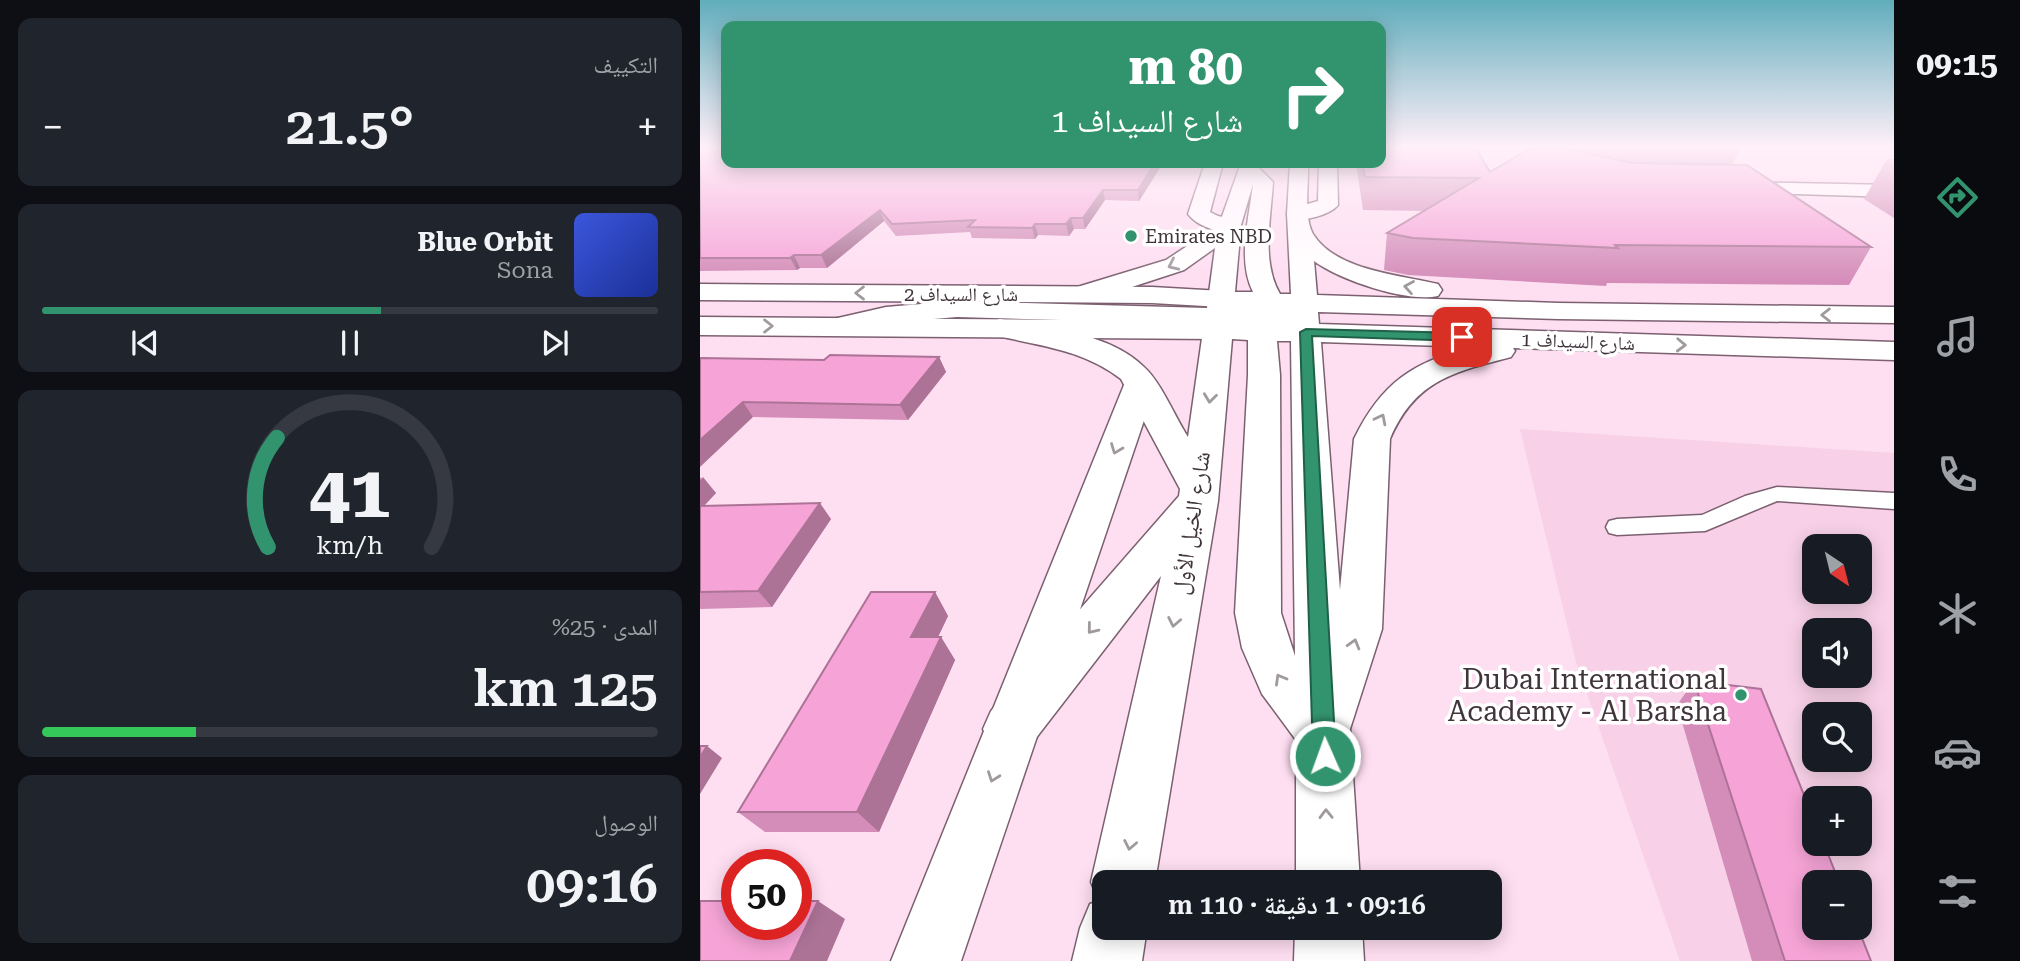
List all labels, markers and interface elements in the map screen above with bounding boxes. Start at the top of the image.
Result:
text: 80 m [1128,39,1243,96]
text: 09:15 [1916,45,1998,83]
icon: right [1267,49,1358,140]
text: التكييف [593,52,658,79]
text: 21.5° [286,96,414,157]
text: شارع السيداف 1 [1051,102,1243,140]
text: − [42,105,63,149]
text: + [637,105,658,149]
icon: directions [1933,173,1982,222]
place label: Emirates NBD [1145,225,1272,248]
text: Blue Orbit [417,227,553,257]
marker: Emirates NBD [1123,228,1139,244]
text: Sona [497,257,553,284]
one-way arrow [1168,257,1180,271]
one-way arrow [1403,280,1415,295]
street label: شارع السيداف 2 [904,283,1018,306]
one-way arrow [854,285,865,301]
pin [1432,307,1492,367]
one-way arrow [1820,307,1831,323]
icon: music [1933,312,1982,361]
one-way arrow [763,318,774,334]
icon: arrive [1443,318,1481,356]
icon: previous [126,324,164,362]
icon: pause [331,324,369,362]
icon: next [536,324,574,362]
street label: شارع السيداف 1 [1521,328,1635,355]
one-way arrow [1676,337,1687,352]
one-way arrow [1202,392,1217,403]
one-way arrow [1373,414,1386,426]
one-way arrow [1110,442,1124,454]
street label: شارع الخيل الأول [1167,449,1217,597]
text: 41 [309,450,391,535]
icon: phone [1933,450,1982,499]
text: km/h [317,530,383,559]
north arrow [1802,534,1872,604]
map controls [1802,534,1872,940]
icon: climate [1933,589,1982,638]
text: المدى · 25% [552,614,658,641]
one-way arrow [1167,616,1182,628]
button: sound [1802,618,1872,688]
one-way arrow [1088,621,1100,634]
one-way arrow [1346,638,1360,650]
text: 125 km [473,658,658,719]
place label: Dubai International Academy - Al Barsha [1448,663,1727,728]
one-way arrow [1275,674,1288,687]
marker: Dubai International Academy - Al Barsha [1733,687,1749,703]
button: search [1802,702,1872,772]
position arrow [1288,719,1362,793]
icon: car [1933,728,1982,777]
one-way arrow [987,770,1001,782]
button: + [1802,786,1872,856]
one-way arrow [1318,808,1334,819]
text: الوصول [594,810,658,837]
one-way arrow [1123,839,1138,851]
speed limit sign: 50 [721,849,812,940]
text: 09:16 [526,854,658,915]
icon: filters [1933,867,1982,916]
button: − [1802,870,1872,940]
text: 09:16 · 1 دقيقة · 110 m [1168,890,1426,920]

